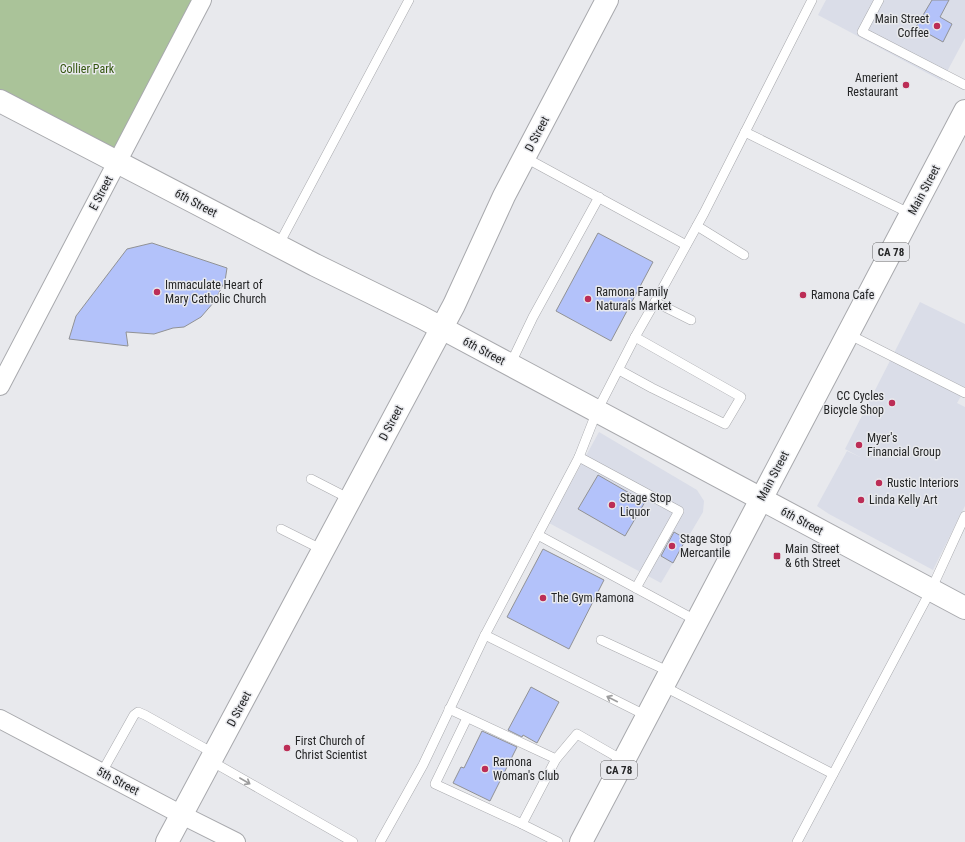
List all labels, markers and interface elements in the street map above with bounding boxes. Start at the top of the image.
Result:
place label: Main Street Coffee [875,12,929,40]
marker: Main Street Coffee [932,21,942,31]
park label: Collier Park [60,62,115,76]
place label: Amerient Restaurant [847,71,898,99]
marker: Amerient Restaurant [901,80,911,90]
street label: D Street [522,114,552,154]
street label: Main Street [905,162,943,217]
street label: E Street [86,173,116,213]
street label: 6th Street [172,186,220,220]
road number: CA 78 [873,243,909,261]
place label: Immaculate Heart of Mary Catholic Church [165,278,267,306]
place label: Ramona Family Naturals Market [596,285,672,313]
marker: Immaculate Heart of Mary Catholic Church [152,287,162,297]
place label: Ramona Cafe [811,288,875,302]
marker: Ramona Cafe [798,290,808,300]
marker: Ramona Family Naturals Market [583,294,593,304]
street label: 6th Street [460,334,508,368]
place label: CC Cycles Bicycle Shop [824,389,884,417]
marker: CC Cycles Bicycle Shop [887,398,897,408]
street label: D Street [376,403,406,443]
place label: Myer's Financial Group [867,431,941,459]
marker: Myer's Financial Group [854,440,864,450]
street label: Main Street [754,448,792,503]
place label: Rustic Interiors [887,476,959,490]
marker: Rustic Interiors [874,478,884,488]
place label: Stage Stop Liquor [620,491,671,519]
place label: Linda Kelly Art [869,493,938,507]
marker: Linda Kelly Art [856,495,866,505]
marker: Stage Stop Liquor [607,500,617,510]
street label: 6th Street [778,504,826,538]
place label: Stage Stop Mercantile [680,532,731,560]
marker: Stage Stop Mercantile [667,541,677,551]
place label: Main Street & 6th Street [785,542,841,570]
marker: Main Street & 6th Street [772,551,782,561]
place label: The Gym Ramona [551,591,634,605]
marker: The Gym Ramona [538,593,548,603]
street label: D Street [224,689,254,729]
one-way arrow [607,695,619,702]
place label: First Church of Christ Scientist [295,734,368,762]
marker: First Church of Christ Scientist [282,743,292,753]
place label: Ramona Woman's Club [493,755,559,783]
road number: CA 78 [601,761,637,779]
street label: 5th Street [94,764,142,798]
marker: Ramona Woman's Club [480,764,490,774]
one-way arrow [239,777,251,785]

